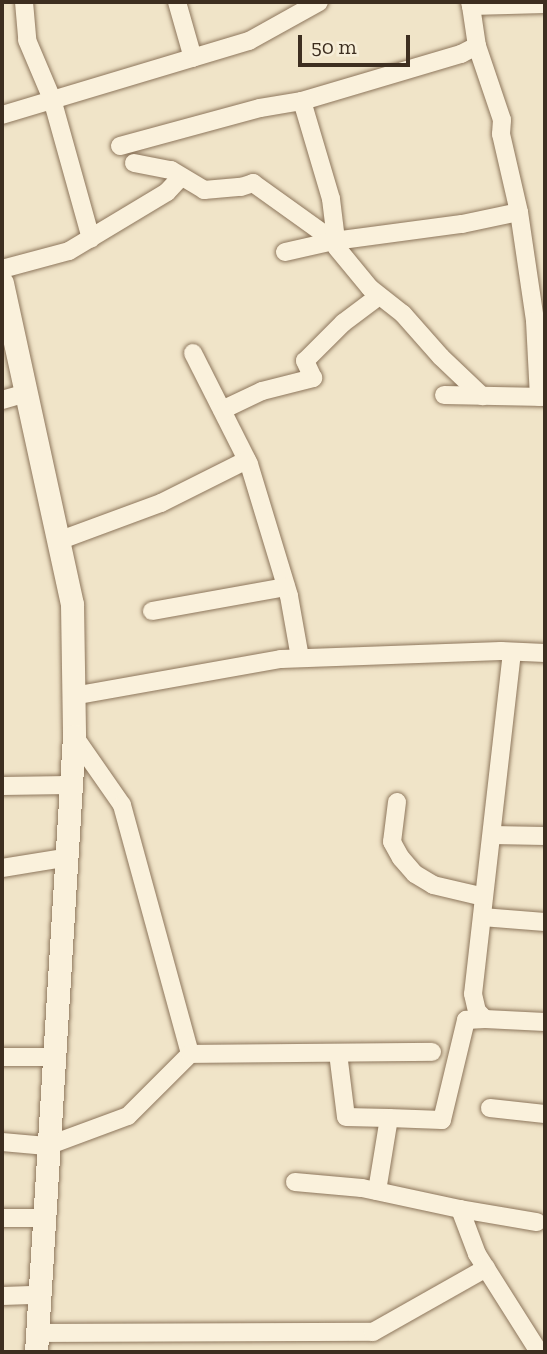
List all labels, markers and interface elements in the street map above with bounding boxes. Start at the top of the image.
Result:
scale bar [302,21,414,65]
text: 50 m [311,34,357,59]

